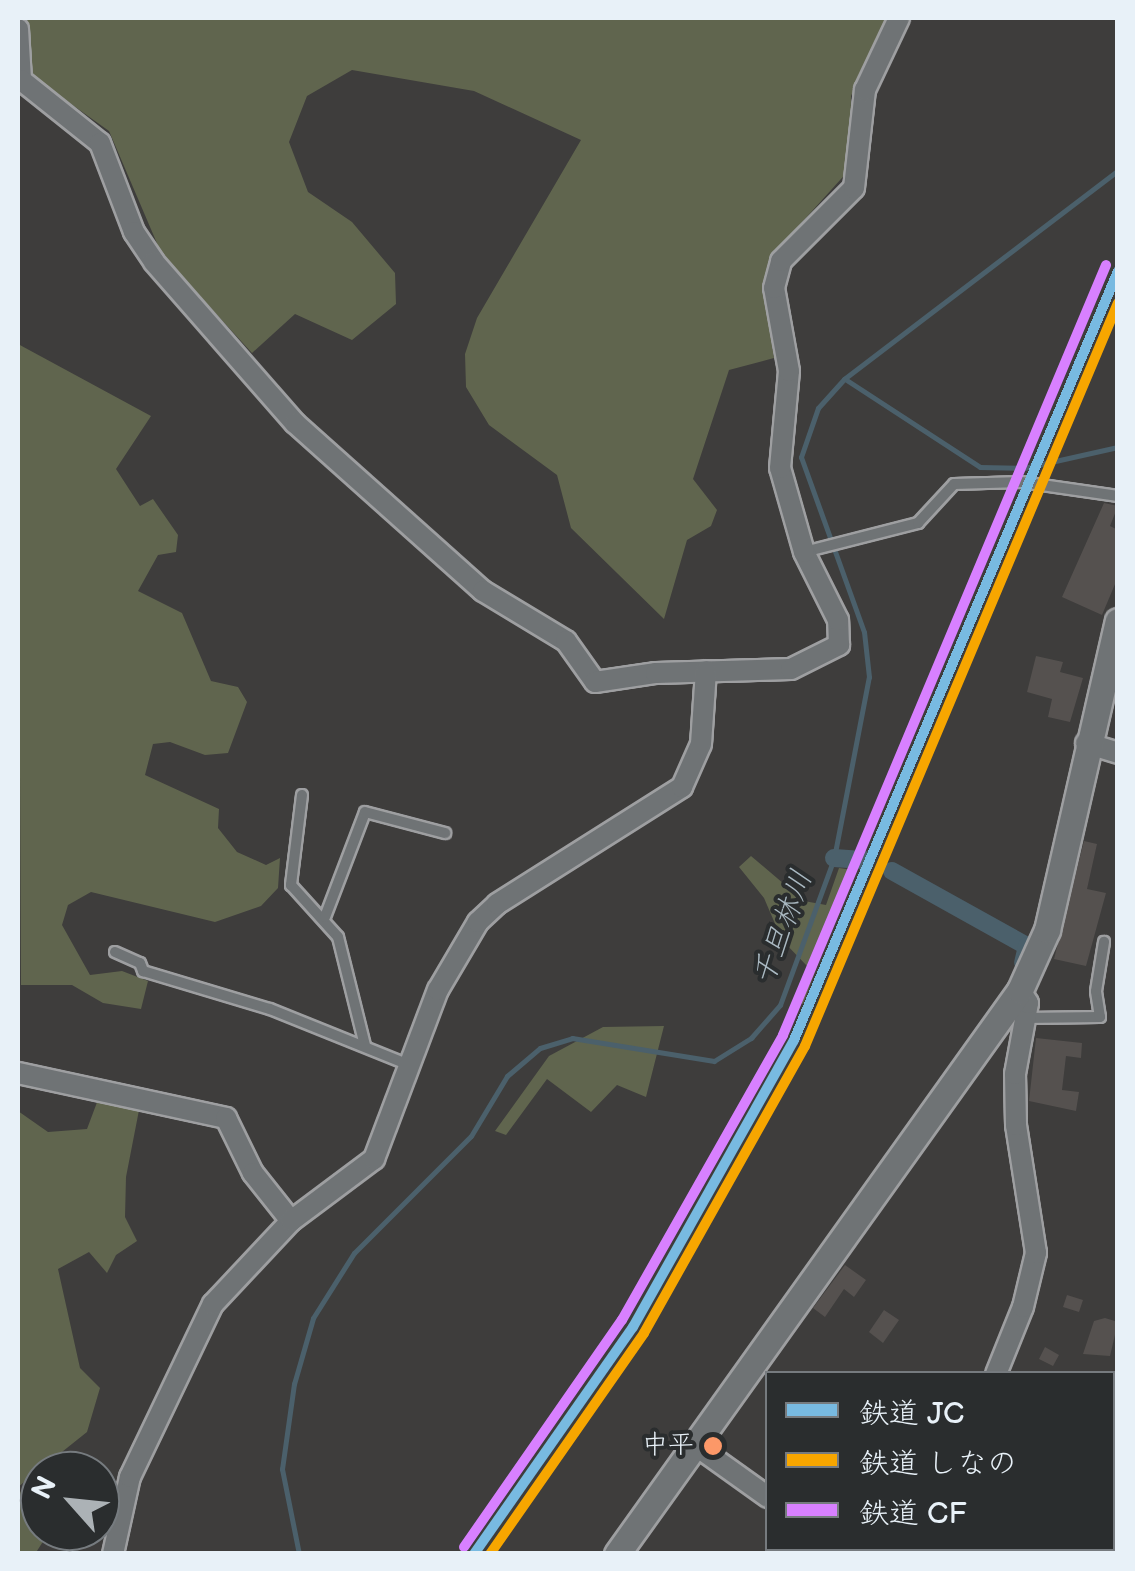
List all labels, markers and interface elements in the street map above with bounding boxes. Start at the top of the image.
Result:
water label: 千旦林川 [746,865,820,991]
legend [765,1371,1115,1551]
text: 鉄道 JC [859,1396,964,1432]
place label: 中平 [642,1430,694,1462]
marker: 中平 [703,1436,723,1456]
text: 鉄道 しなの [859,1446,1017,1482]
north arrow [20,1451,120,1551]
text: N [25,1471,64,1505]
text: 鉄道 CF [859,1496,966,1532]

